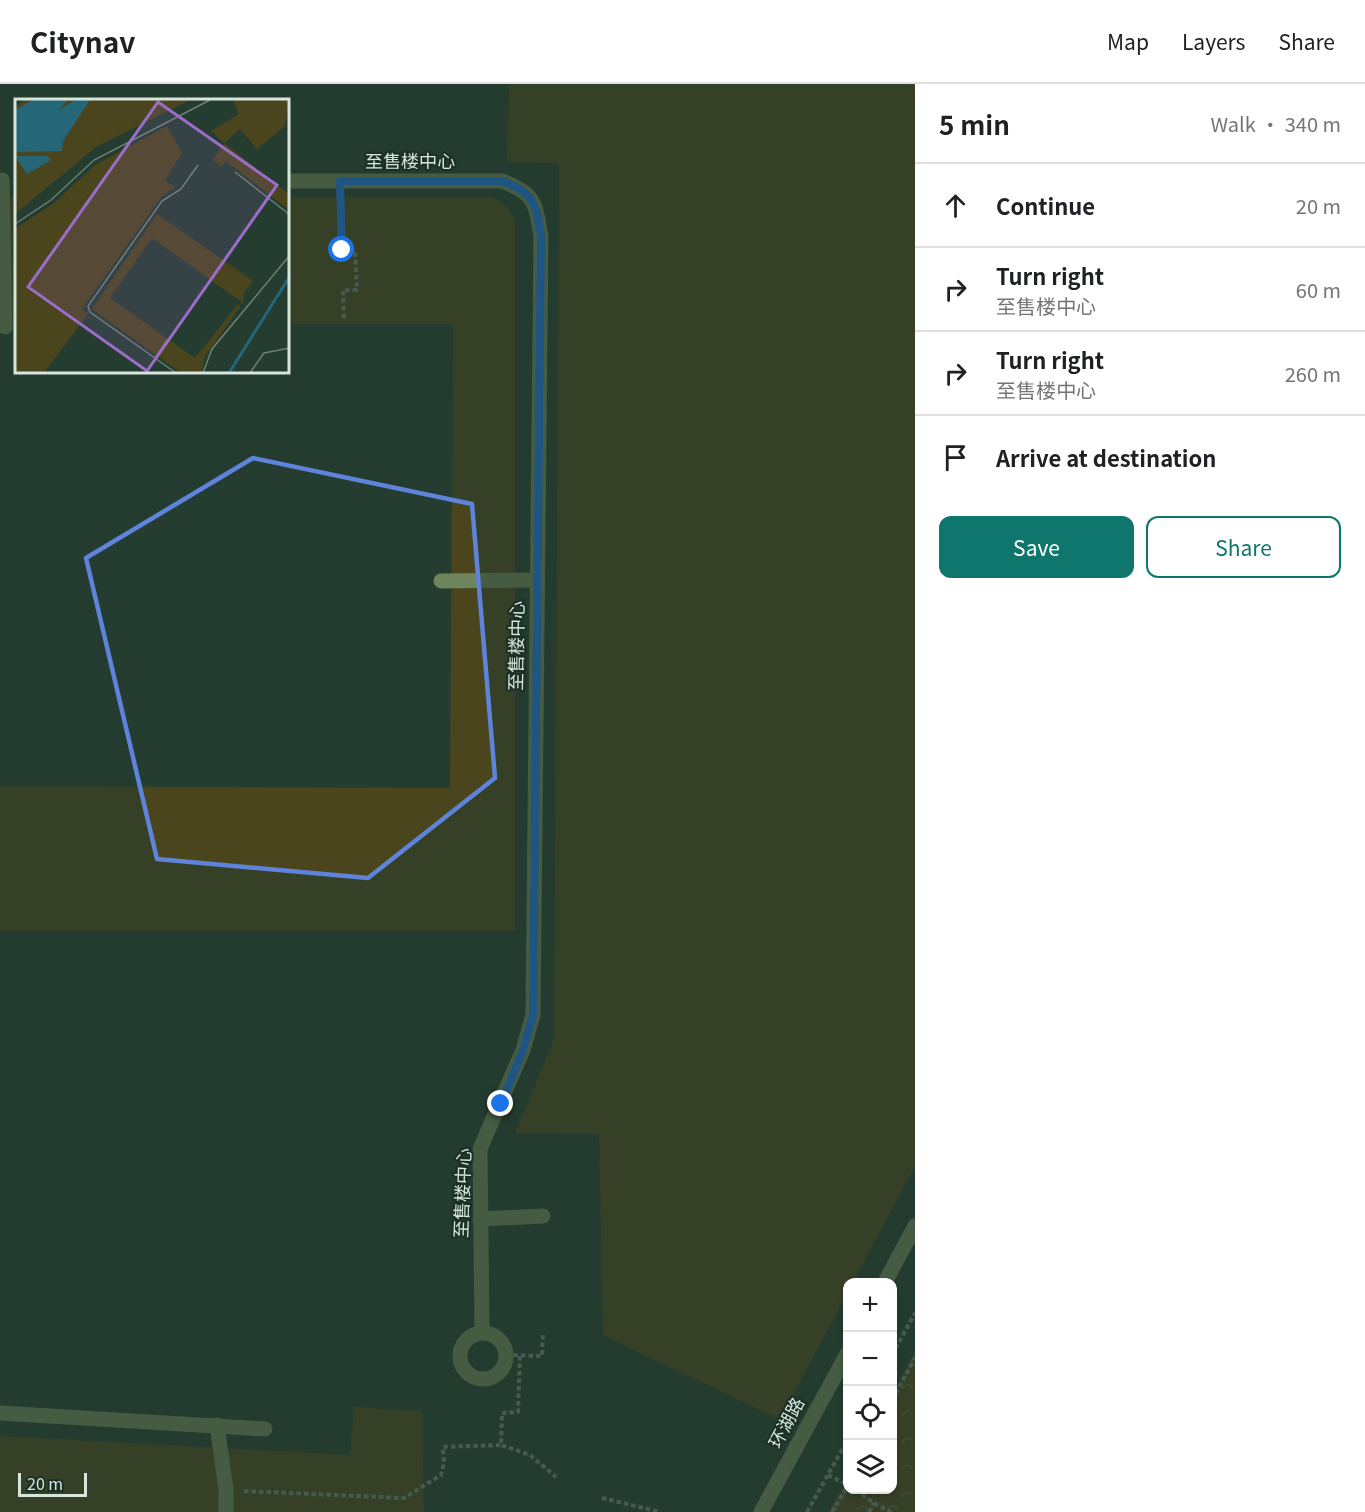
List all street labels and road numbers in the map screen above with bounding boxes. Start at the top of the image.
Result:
street label: 至售楼中心 [365,147,455,173]
street label: 至售楼中心 [501,601,529,691]
street label: 至售楼中心 [446,1148,476,1238]
street label: 环湖路 [761,1392,809,1452]

